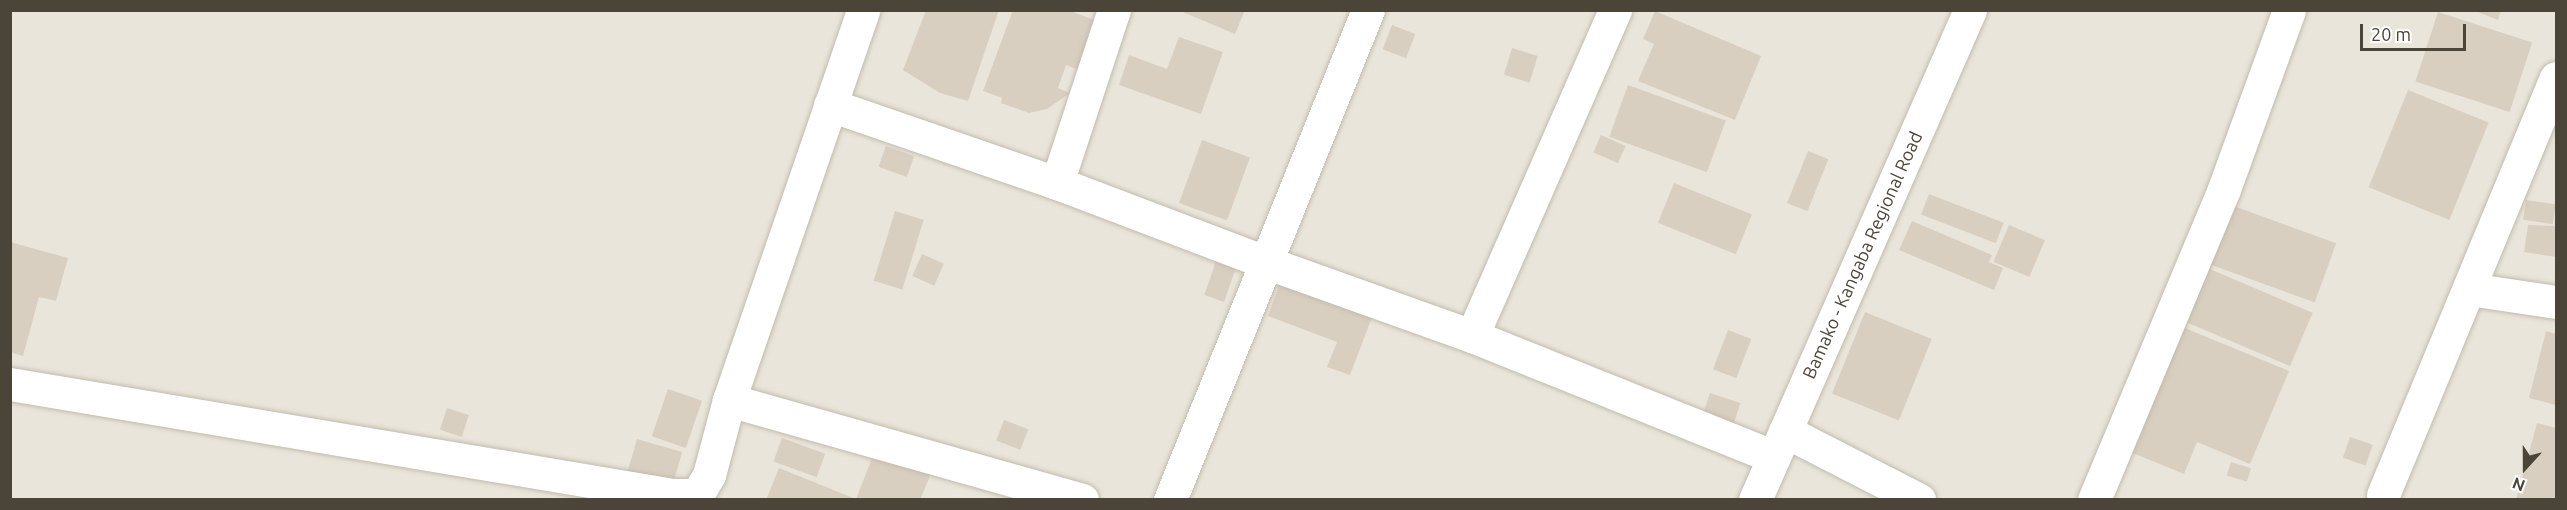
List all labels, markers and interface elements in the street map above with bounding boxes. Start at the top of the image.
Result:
scale bar [2363,12,2470,50]
text: 20 m [2371,24,2411,44]
street label: Bamako - Kangaba Regional Road [1798,128,1926,382]
north arrow [2495,438,2555,498]
text: N [2510,474,2527,495]

